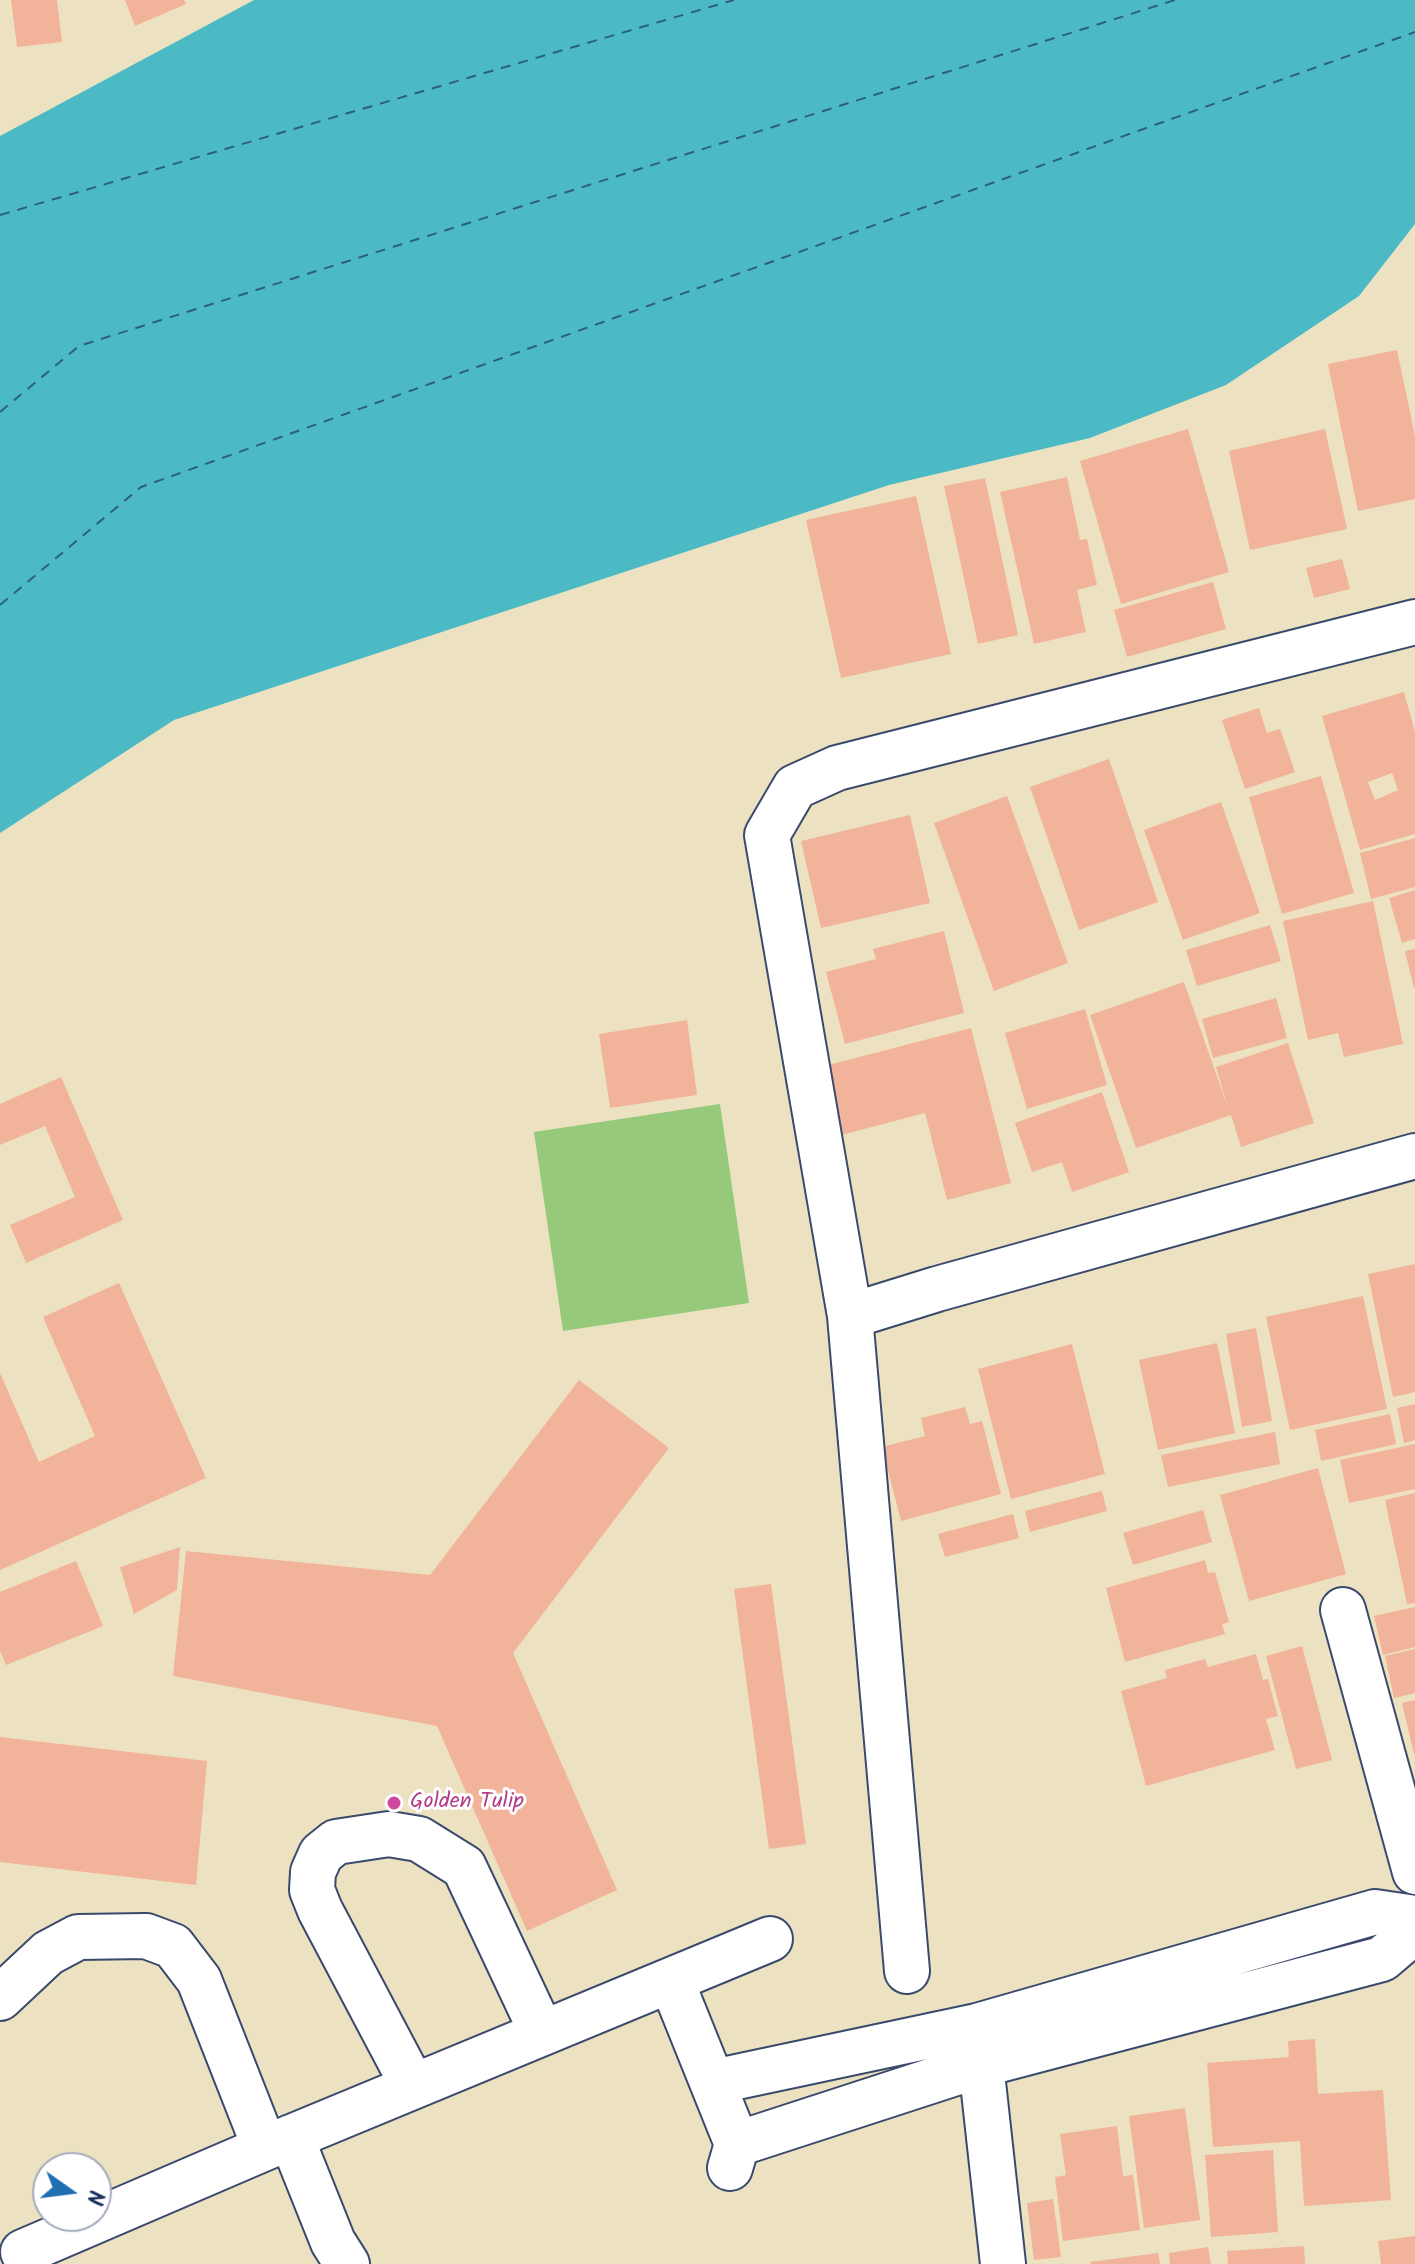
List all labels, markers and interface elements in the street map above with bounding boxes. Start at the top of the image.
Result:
place label: Golden Tulip [410,1790,524,1816]
marker: Golden Tulip [385,1794,403,1812]
north arrow [32,2152,112,2232]
text: N [75,2186,112,2208]

